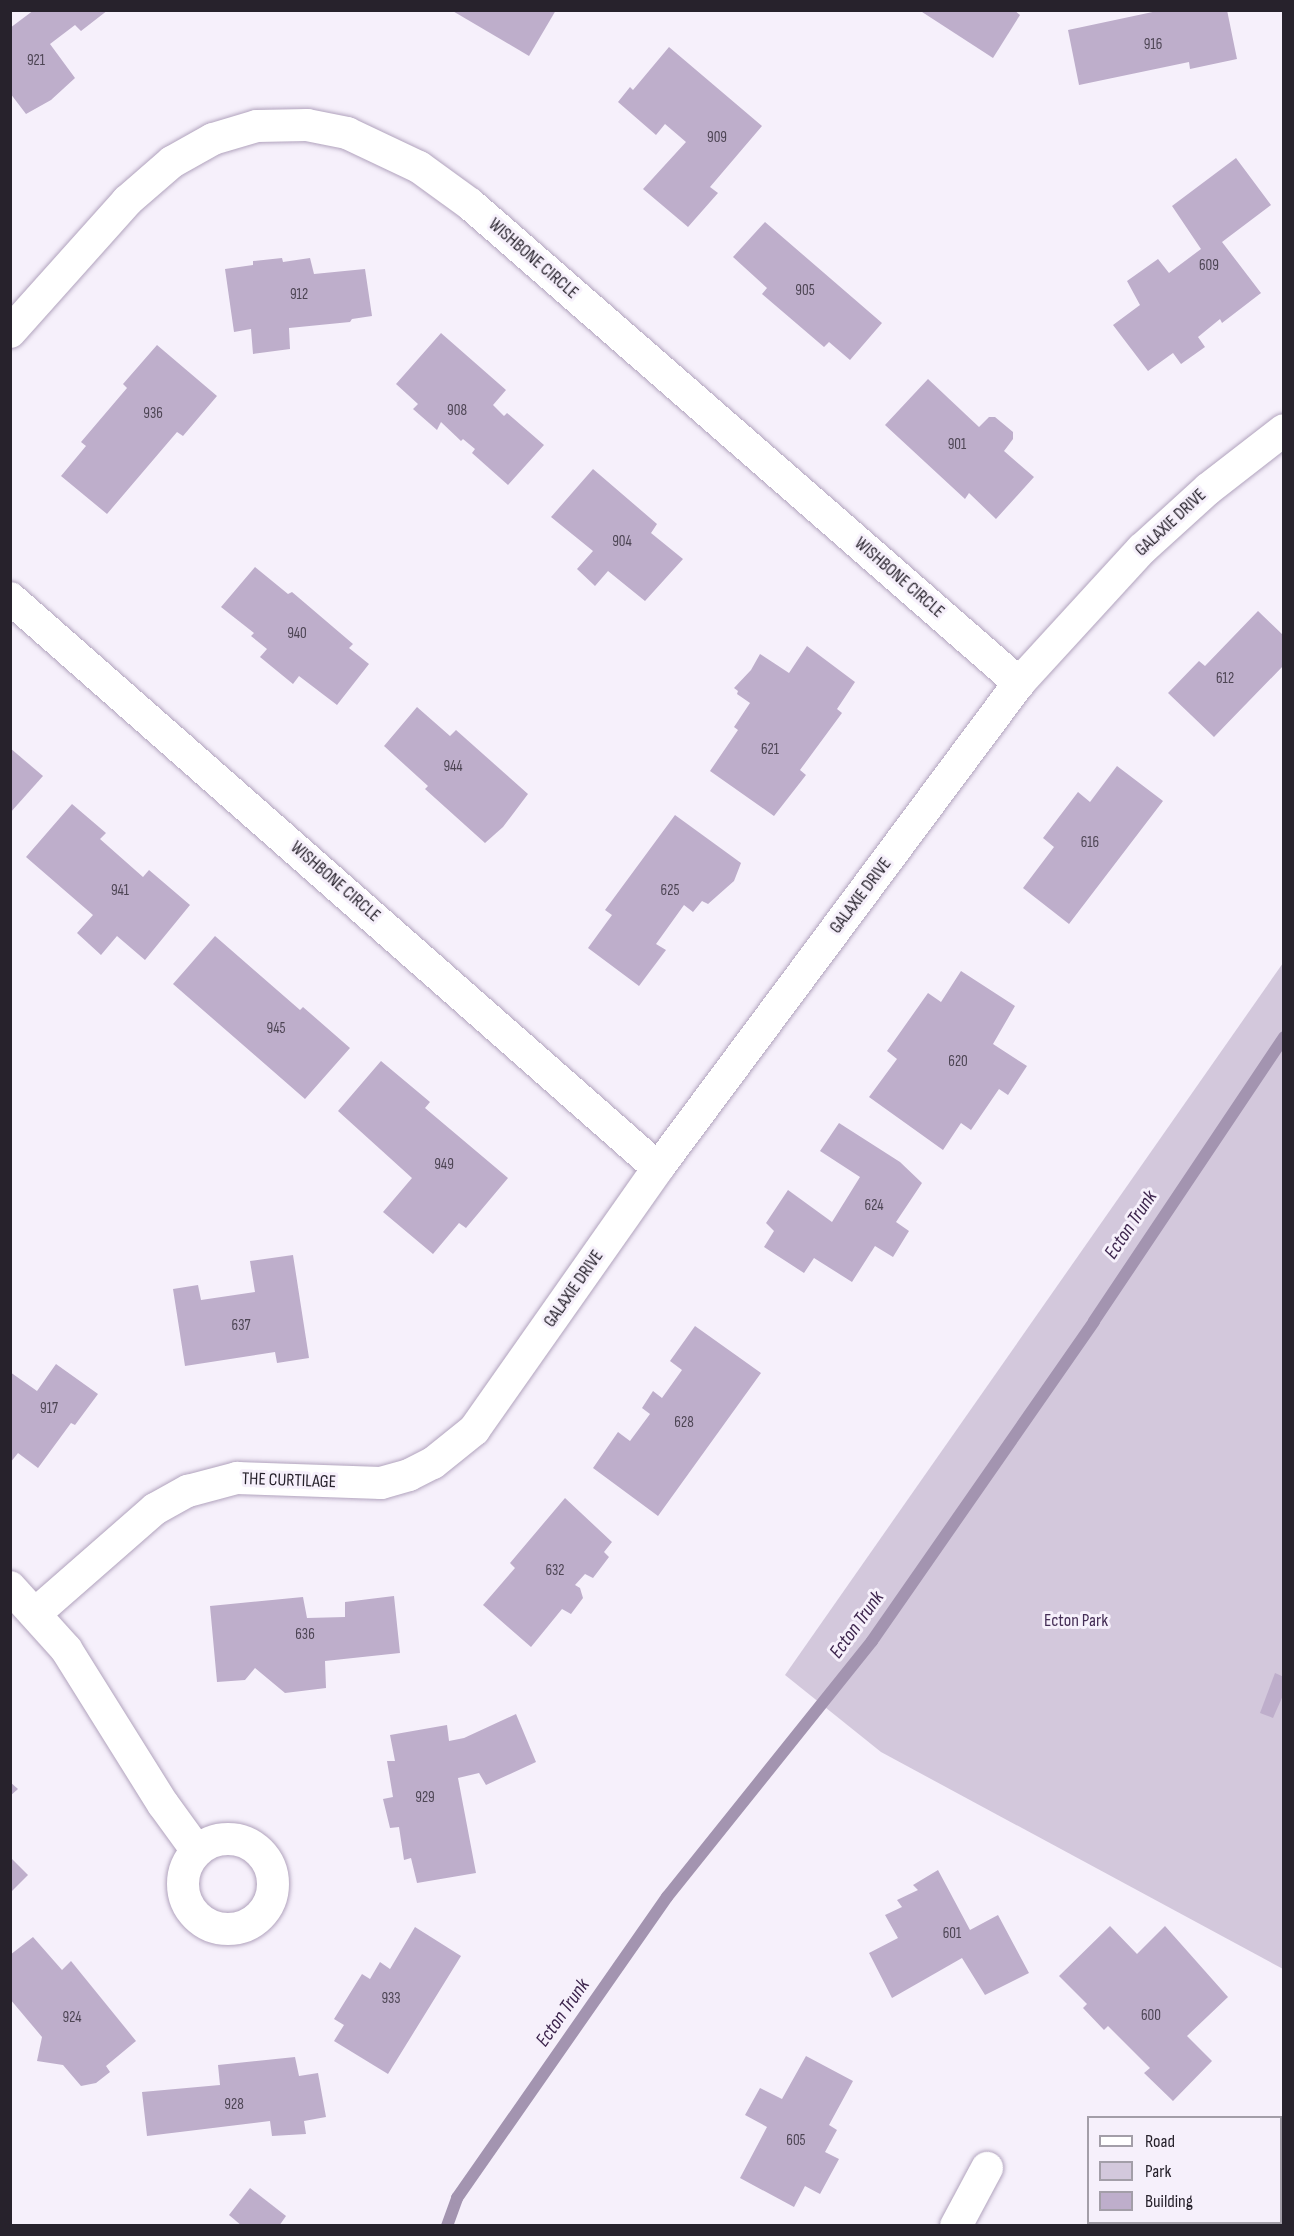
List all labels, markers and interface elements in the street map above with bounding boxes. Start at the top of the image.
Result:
house number: 916 [1144,36,1162,54]
house number: 921 [27,52,45,70]
house number: 909 [707,129,727,147]
street label: WISHBONE CIRCLE [484,214,582,304]
house number: 609 [1199,257,1219,275]
house number: 905 [795,282,815,300]
house number: 912 [290,286,308,304]
house number: 908 [447,402,467,420]
house number: 936 [143,405,163,423]
house number: 901 [948,436,966,454]
street label: GALAXIE DRIVE [1131,485,1211,561]
house number: 904 [612,533,632,551]
street label: WISHBONE CIRCLE [850,533,948,623]
house number: 940 [287,625,307,643]
house number: 612 [1216,670,1234,688]
house number: 621 [761,741,779,759]
house number: 944 [443,758,463,776]
house number: 616 [1081,834,1099,852]
street label: WISHBONE CIRCLE [286,837,384,927]
street label: GALAXIE DRIVE [826,854,896,938]
house number: 941 [111,882,129,900]
house number: 625 [661,882,679,900]
house number: 945 [267,1020,285,1038]
house number: 620 [948,1053,968,1071]
house number: 949 [434,1156,454,1174]
water label: Ecton Trunk [1099,1186,1163,1264]
house number: 624 [864,1197,884,1215]
street label: GALAXIE DRIVE [540,1246,608,1332]
house number: 637 [232,1317,250,1335]
house number: 917 [40,1400,58,1418]
house number: 628 [674,1414,694,1432]
street label: THE CURTILAGE [242,1469,336,1493]
house number: 632 [545,1562,565,1580]
water label: Ecton Trunk [825,1587,889,1663]
park label: Ecton Park [1044,1610,1108,1632]
house number: 636 [295,1626,315,1644]
house number: 929 [415,1789,435,1807]
house number: 601 [943,1925,961,1943]
water label: Ecton Trunk [531,1974,595,2052]
house number: 933 [381,1990,401,2008]
house number: 600 [1141,2007,1161,2025]
house number: 924 [62,2009,82,2027]
house number: 928 [224,2096,244,2114]
legend [1087,2116,1282,2224]
text: Road [1145,2131,1175,2152]
house number: 605 [786,2132,806,2150]
text: Park [1145,2161,1171,2182]
text: Building [1145,2191,1193,2212]

